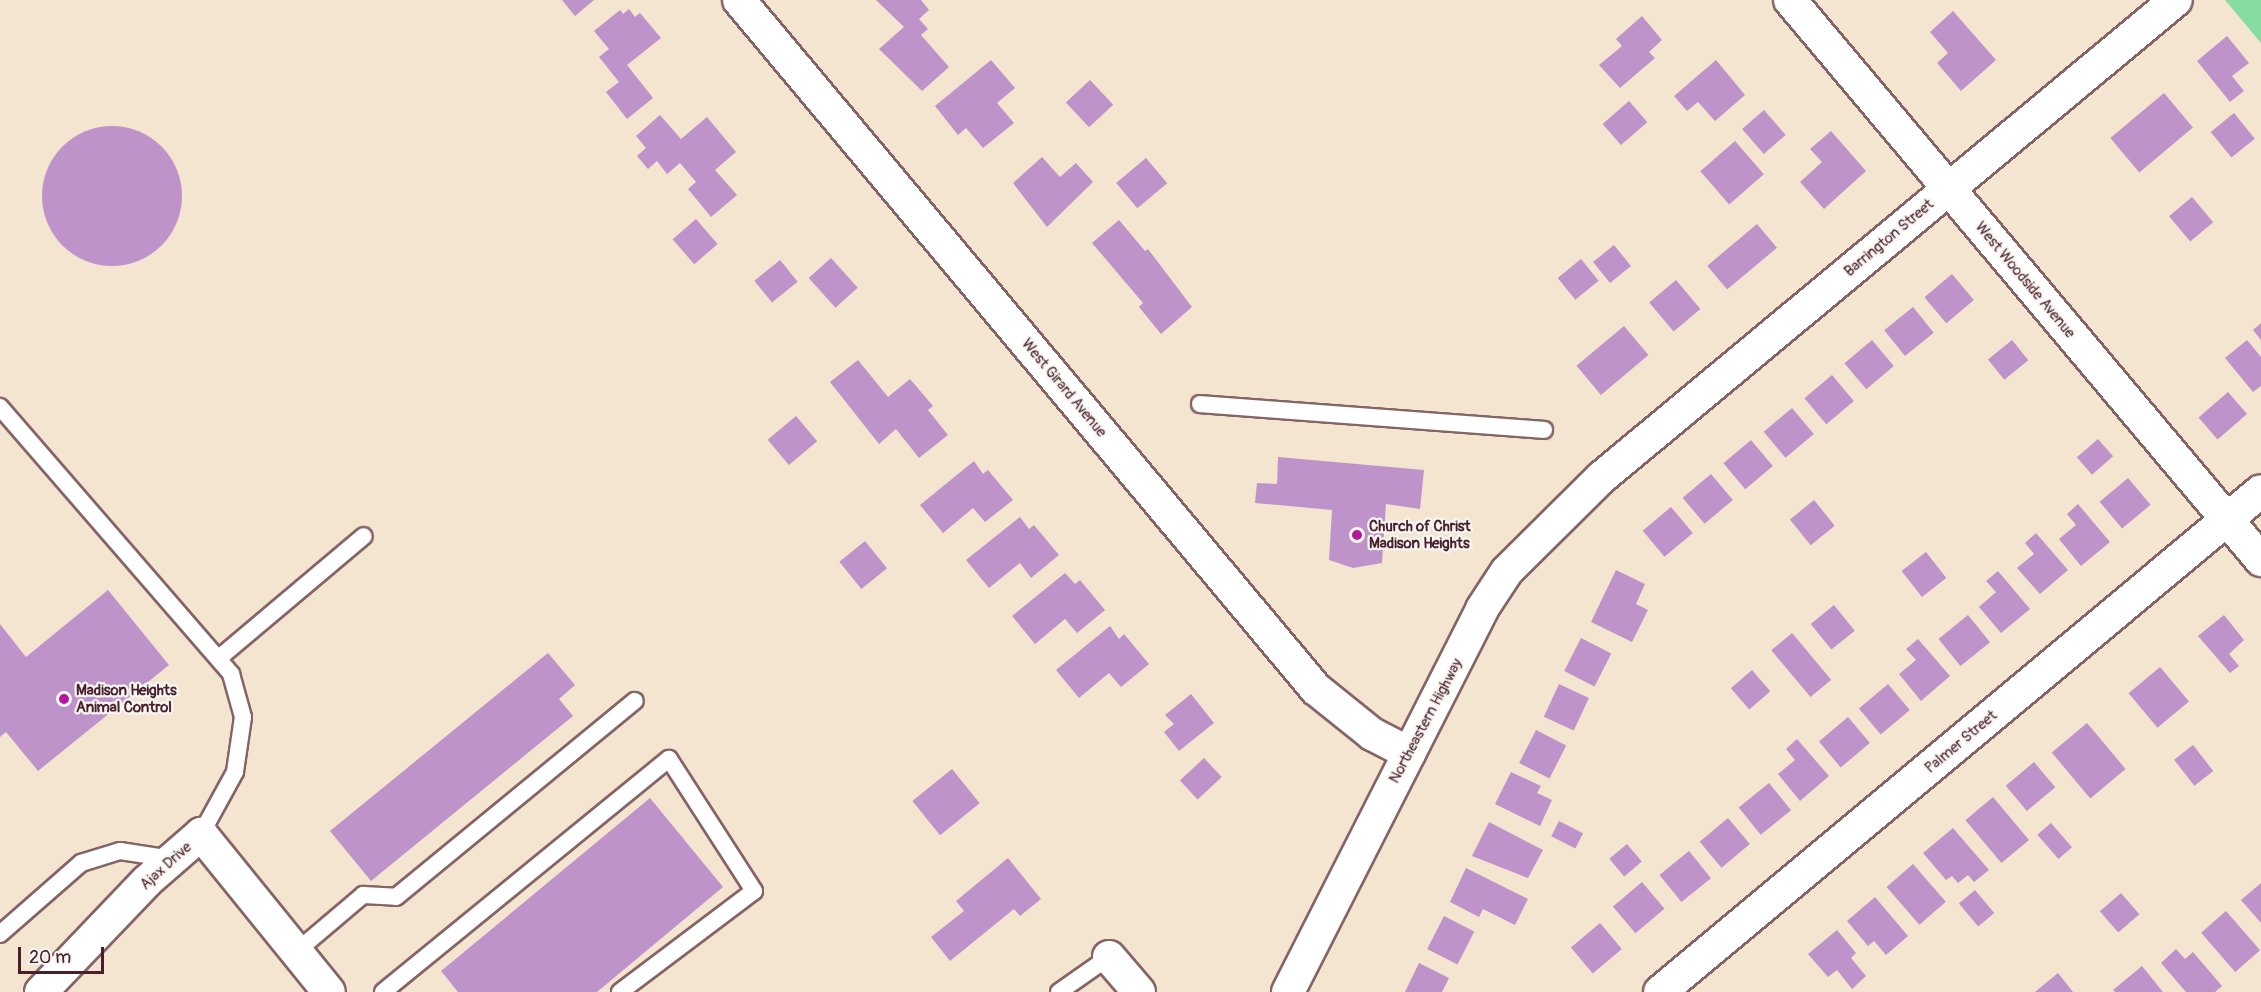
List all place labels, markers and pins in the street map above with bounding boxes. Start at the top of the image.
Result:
place label: Church of Christ Madison Heights [1369,517,1471,552]
marker: Church of Christ Madison Heights [1350,528,1364,542]
place label: Madison Heights Animal Control [76,681,177,716]
marker: Madison Heights Animal Control [57,692,71,706]

